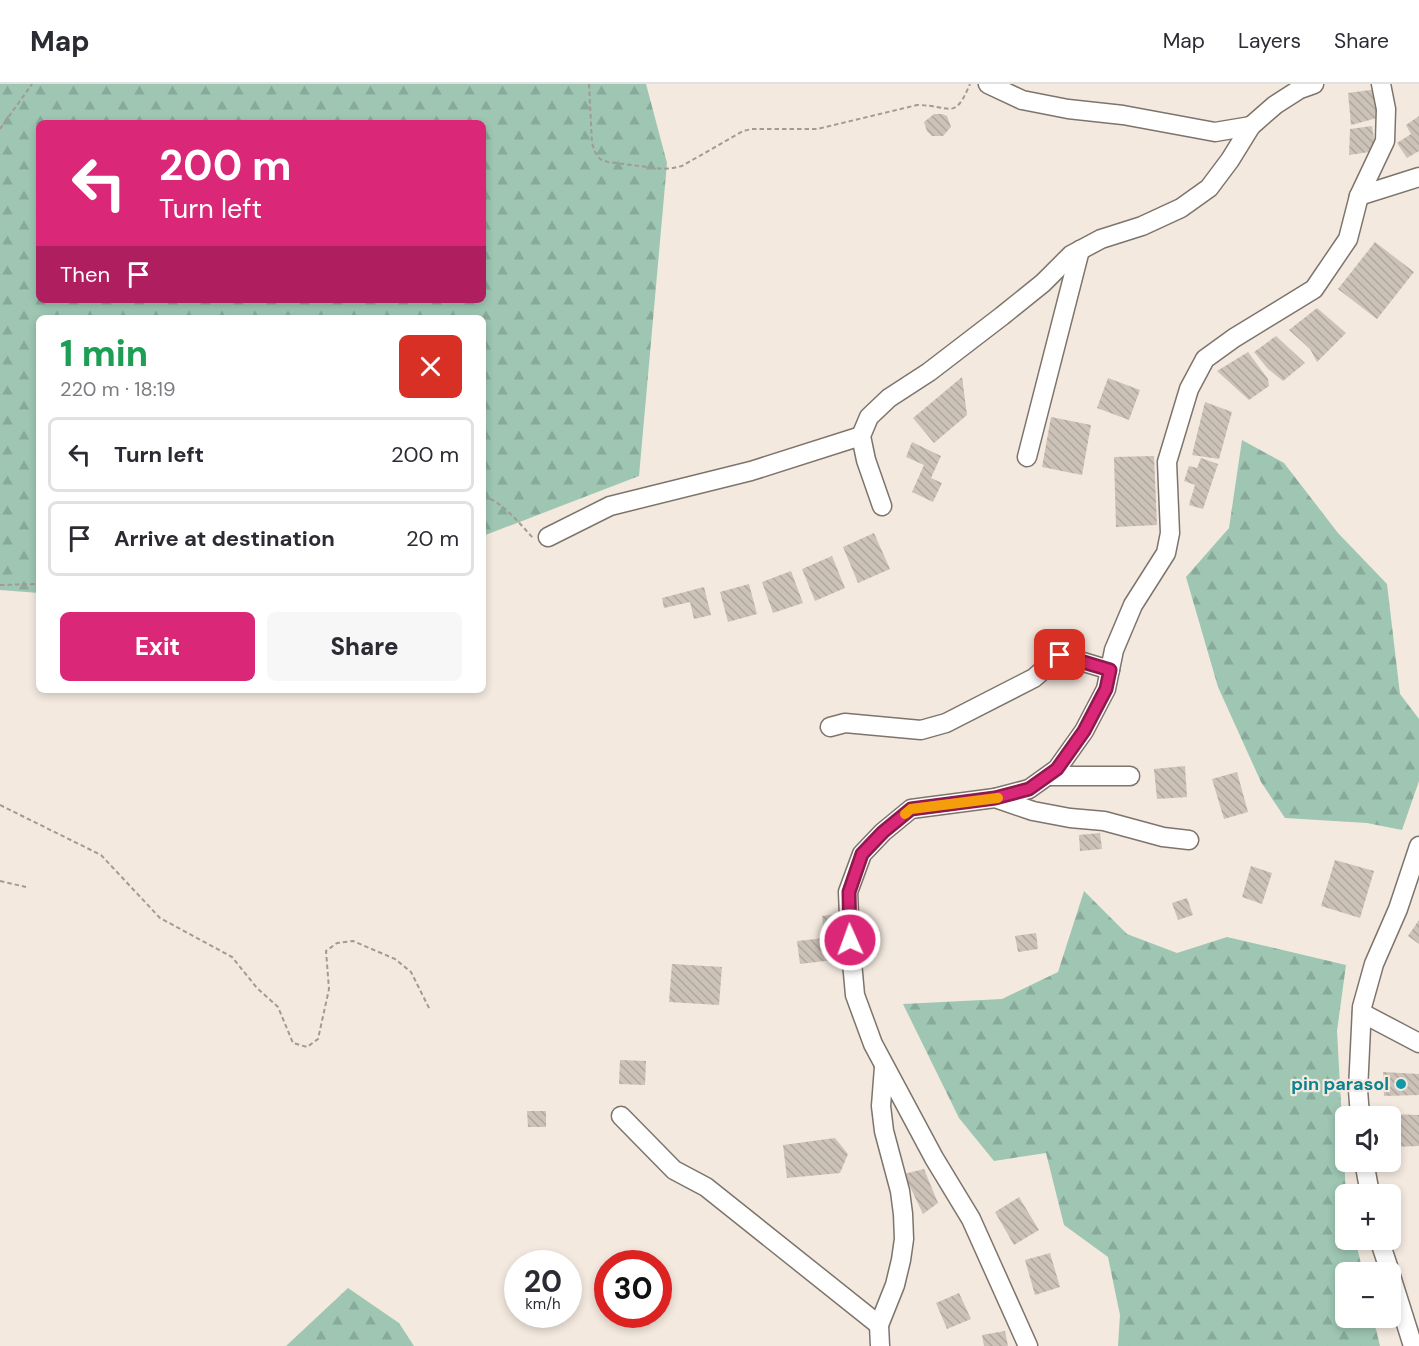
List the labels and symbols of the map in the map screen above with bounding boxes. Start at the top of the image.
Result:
pin [1034,629,1085,680]
position arrow [818,908,882,972]
place label: pin parasol [1291,1072,1389,1096]
marker: pin parasol [1394,1077,1408,1091]
speed limit sign: 30 [594,1250,672,1328]

